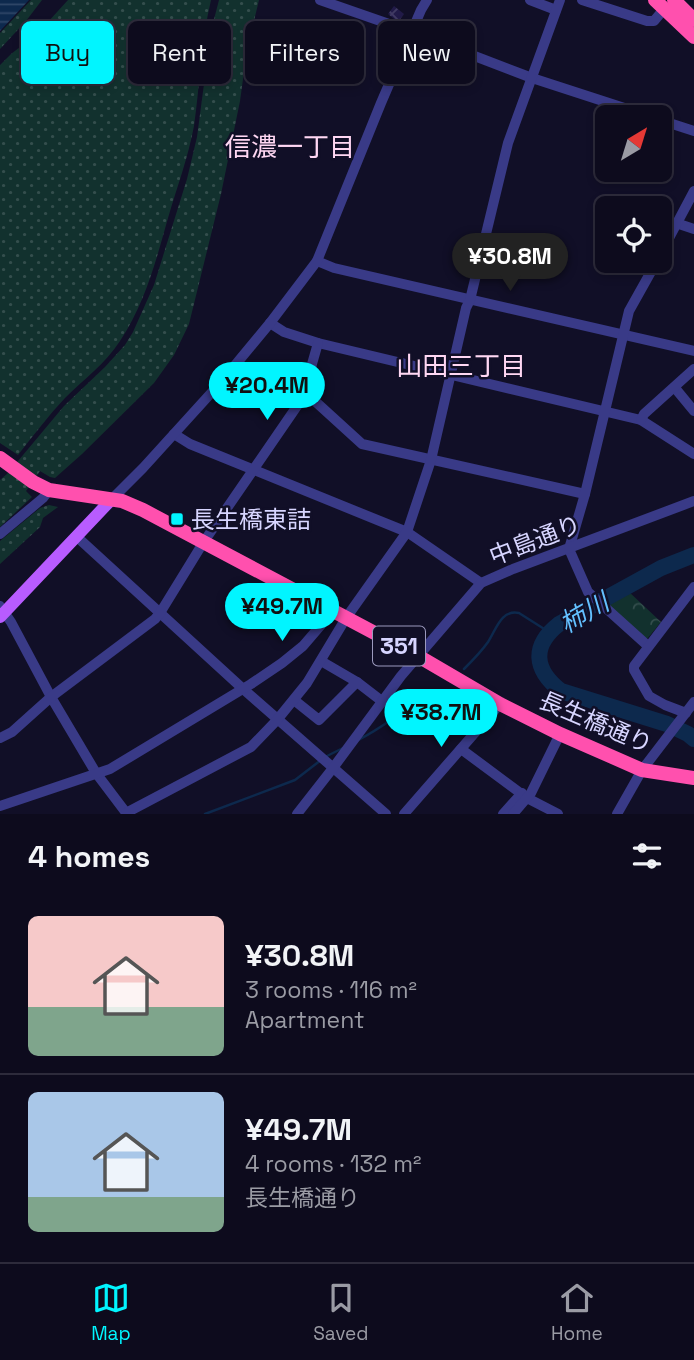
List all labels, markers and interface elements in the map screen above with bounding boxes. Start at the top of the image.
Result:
chip: Buy [21,21,114,84]
chip: Rent [128,21,231,84]
chip: Filters [245,21,364,84]
chip: New [378,21,475,84]
north arrow [595,105,672,182]
map controls [595,105,672,273]
district label: 信濃一丁目 [225,130,355,164]
button: locate [595,196,672,273]
pin: ¥30.8M [453,233,567,293]
text: ¥30.8M [468,241,552,271]
district label: 山田三丁目 [396,349,526,383]
pin: ¥20.4M [210,362,324,422]
text: ¥20.4M [225,370,309,400]
place label: 長生橋東詰 [191,504,311,535]
street label: 中島通り [485,508,585,572]
marker: 長生橋東詰 [169,511,185,527]
pin: ¥49.7M [225,584,339,643]
water label: 柿川 [553,584,618,641]
text: ¥49.7M [241,591,323,621]
road number: 351 [373,626,425,666]
street label: 長生橋通り [535,684,657,760]
pin: ¥38.7M [384,690,498,749]
text: ¥38.7M [400,697,482,727]
text: 4 homes [28,837,150,876]
icon: filters [628,837,666,875]
text: ¥30.8M [245,936,354,975]
icon: home [84,944,168,1028]
text: 3 rooms · 116 m² [245,975,417,1005]
text: Apartment [245,1005,365,1035]
text: ¥49.7M [245,1110,352,1149]
icon: home [84,1120,168,1204]
text: 4 rooms · 132 m² [245,1149,421,1179]
text: 長生橋通り [245,1183,360,1213]
tab: Map [91,1279,131,1346]
tab: Saved [313,1279,369,1346]
tab: Home [551,1279,603,1346]

